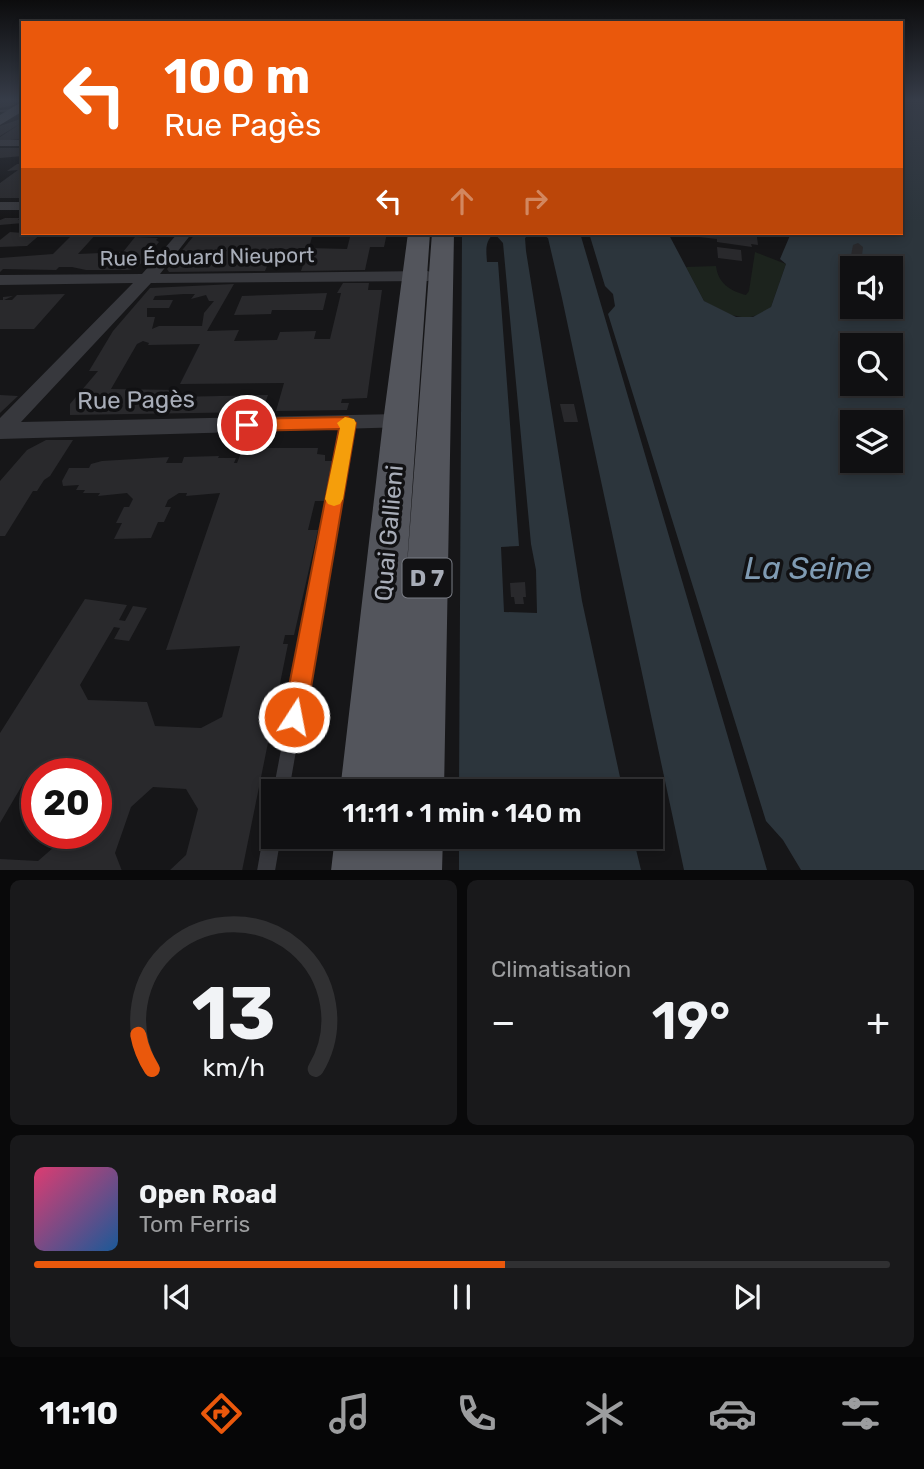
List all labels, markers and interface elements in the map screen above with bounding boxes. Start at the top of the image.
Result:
text: 100 m [164,47,310,105]
icon: left [49,49,140,140]
text: Rue Pagès [164,106,321,144]
icon: left [370,182,408,220]
icon: ahead [443,182,481,220]
icon: right [516,182,554,220]
street label: Rue Édouard Nieuport [99,242,315,271]
map controls [840,256,903,473]
button: sound [840,256,903,319]
button: search [840,333,903,396]
street label: Rue Pagès [77,385,195,415]
pin [217,395,277,455]
icon: arrive [228,406,266,444]
button: layers [840,410,903,473]
street label: Quai Gallieni [369,464,409,602]
water label: La Seine [744,549,872,587]
road number: D 7 [402,558,452,598]
position arrow [257,680,331,754]
speed limit sign: 20 [21,758,112,849]
text: 11:11 · 1 min · 140 m [342,798,582,829]
text: Climatisation [491,955,631,983]
text: 13 [191,971,276,1057]
text: 19° [652,990,730,1052]
text: − [491,999,516,1045]
text: + [866,999,890,1045]
text: km/h [202,1052,265,1081]
text: Open Road [139,1179,277,1210]
text: Tom Ferris [139,1210,250,1238]
icon: previous [158,1278,196,1316]
icon: pause [443,1278,481,1316]
icon: next [728,1278,766,1316]
icon: directions [197,1389,246,1438]
icon: music [325,1389,374,1438]
icon: phone [452,1389,501,1438]
icon: climate [580,1389,629,1438]
icon: car [708,1389,757,1438]
icon: filters [836,1389,885,1438]
text: 11:10 [39,1394,118,1432]

